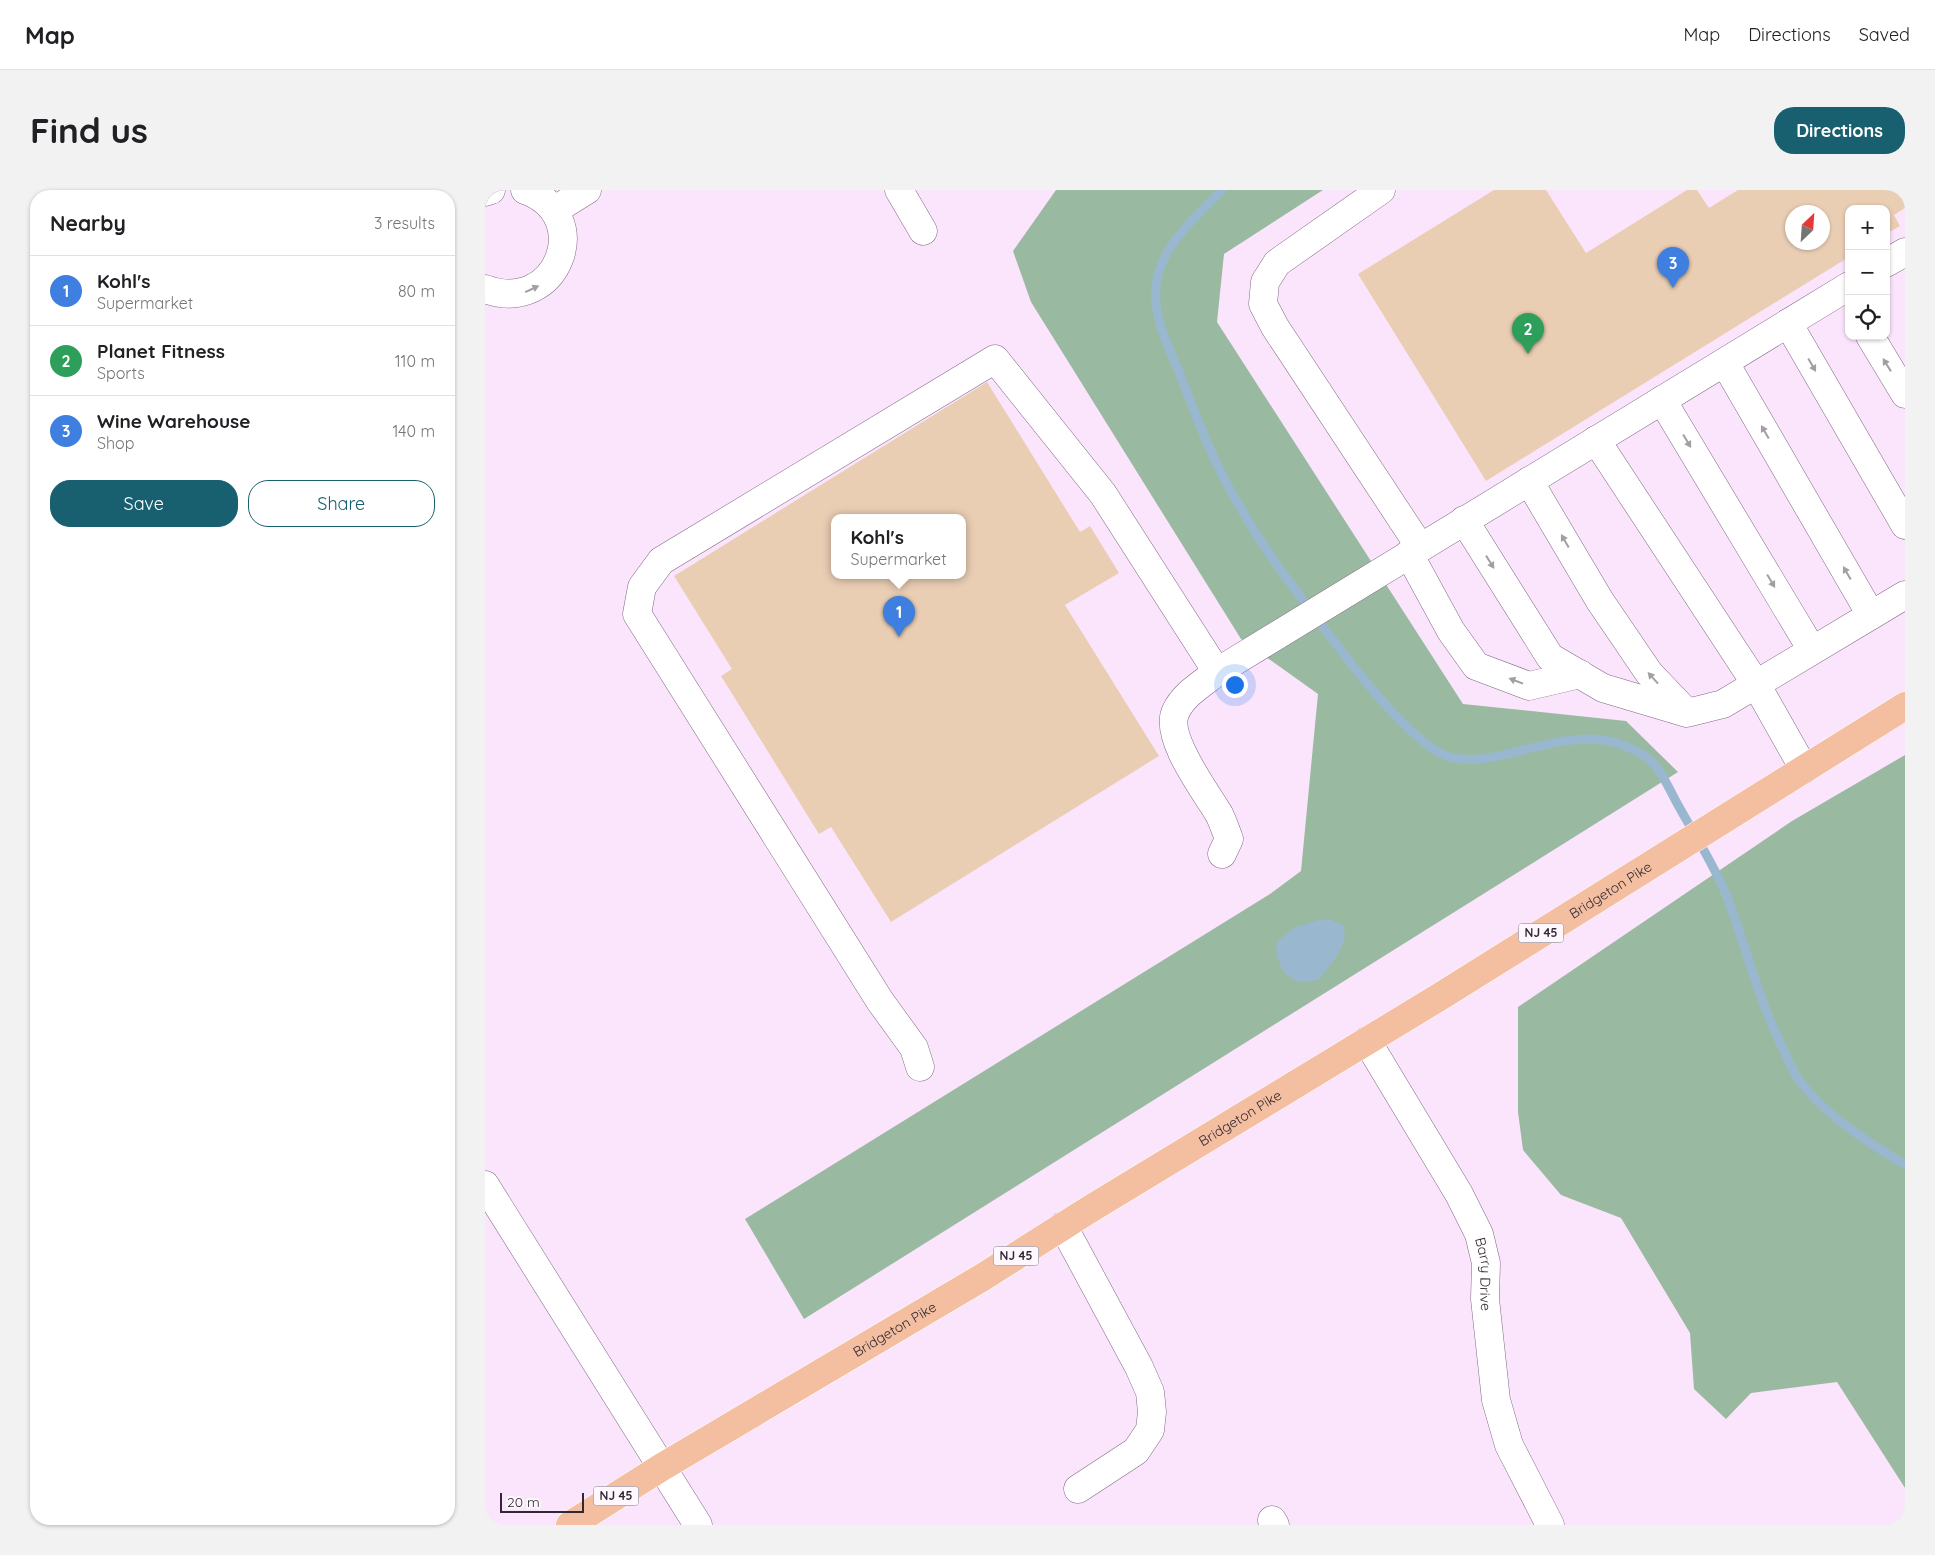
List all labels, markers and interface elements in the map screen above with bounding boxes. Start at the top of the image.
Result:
text: Map [25,20,75,50]
text: Map [1683,23,1720,46]
text: Directions [1748,23,1831,46]
text: Saved [1859,23,1910,46]
button: Directions [1774,107,1905,154]
text: Find us [30,108,148,152]
north arrow [1785,205,1830,250]
map controls [1845,205,1890,340]
button: + [1845,205,1890,250]
text: Nearby [50,210,126,236]
text: 3 results [374,213,435,233]
pin: 3 [1657,247,1689,288]
button: − [1845,250,1890,295]
text: Kohl's [97,269,150,293]
text: 1 [63,281,69,301]
text: 80 m [398,281,435,301]
one-way arrow [525,285,539,293]
text: Supermarket [97,293,193,313]
button: locate [1845,295,1890,340]
pin: 2 [1512,313,1544,354]
text: Planet Fitness [97,339,225,363]
text: 2 [61,351,71,371]
text: 110 m [395,351,435,371]
one-way arrow [1883,358,1892,372]
one-way arrow [1808,359,1817,372]
text: Sports [97,363,145,383]
text: Wine Warehouse [97,409,250,433]
text: 3 [62,421,70,441]
text: 140 m [392,421,435,441]
one-way arrow [1761,425,1769,439]
text: Shop [97,433,134,453]
one-way arrow [1683,435,1692,448]
button: Save [50,480,238,527]
button: Share [248,480,435,527]
popup [831,514,966,579]
text: Kohl's [850,525,904,549]
one-way arrow [1561,535,1570,548]
text: Supermarket [850,549,947,569]
one-way arrow [1485,555,1495,568]
one-way arrow [1842,566,1851,579]
one-way arrow [1766,574,1775,587]
pin: 1 [883,596,915,637]
one-way arrow [1648,671,1659,684]
your location [1222,672,1248,698]
one-way arrow [1509,677,1524,685]
street label: Bridgeton Pike [1566,857,1655,923]
road number: NJ 45 [1519,924,1563,942]
street label: Bridgeton Pike [1195,1086,1285,1150]
street label: Barry Drive [1471,1236,1495,1312]
road number: NJ 45 [993,1246,1039,1266]
street label: Bridgeton Pike [850,1298,940,1361]
road number: NJ 45 [593,1486,639,1505]
scale bar [500,1490,584,1513]
text: 20 m [507,1493,540,1511]

